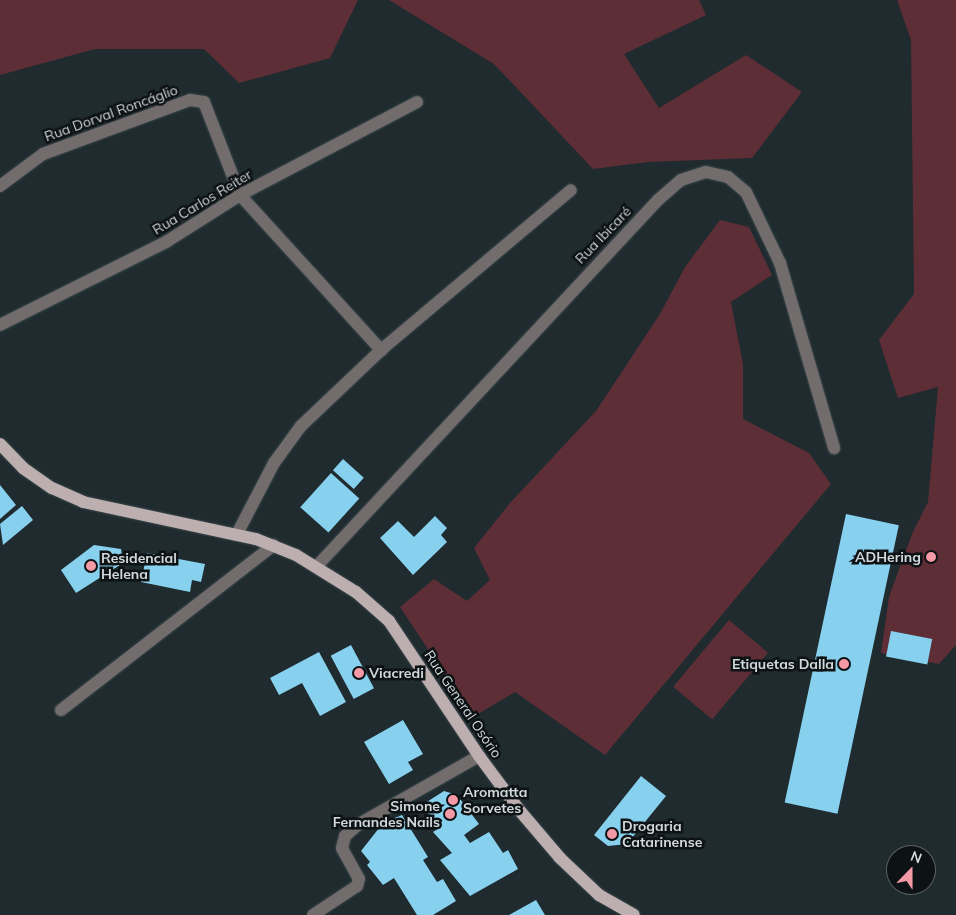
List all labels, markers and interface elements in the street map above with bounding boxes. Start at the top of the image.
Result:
street label: Rua Dorval Roncáglio [42,81,180,145]
street label: Rua Carlos Reiter [149,166,255,238]
street label: Rua Ibicaré [572,203,634,267]
place label: ADHering [855,549,921,565]
place label: Residencial Helena [101,550,177,582]
marker: ADHering [925,551,937,563]
marker: Residencial Helena [85,560,97,572]
street label: Rua General Osório [421,647,505,761]
place label: Etiquetas Dalla [732,656,834,672]
marker: Etiquetas Dalla [838,658,850,670]
place label: Viacredi [369,665,424,681]
marker: Viacredi [353,667,365,679]
place label: Aromatta Sorvetes [463,784,527,816]
marker: Aromatta Sorvetes [447,794,459,806]
place label: Simone Fernandes Nails [333,798,440,830]
marker: Simone Fernandes Nails [444,808,456,820]
place label: Drogaria Catarinense [622,818,702,850]
marker: Drogaria Catarinense [606,828,618,840]
north arrow [886,845,936,895]
text: N [908,847,925,867]

